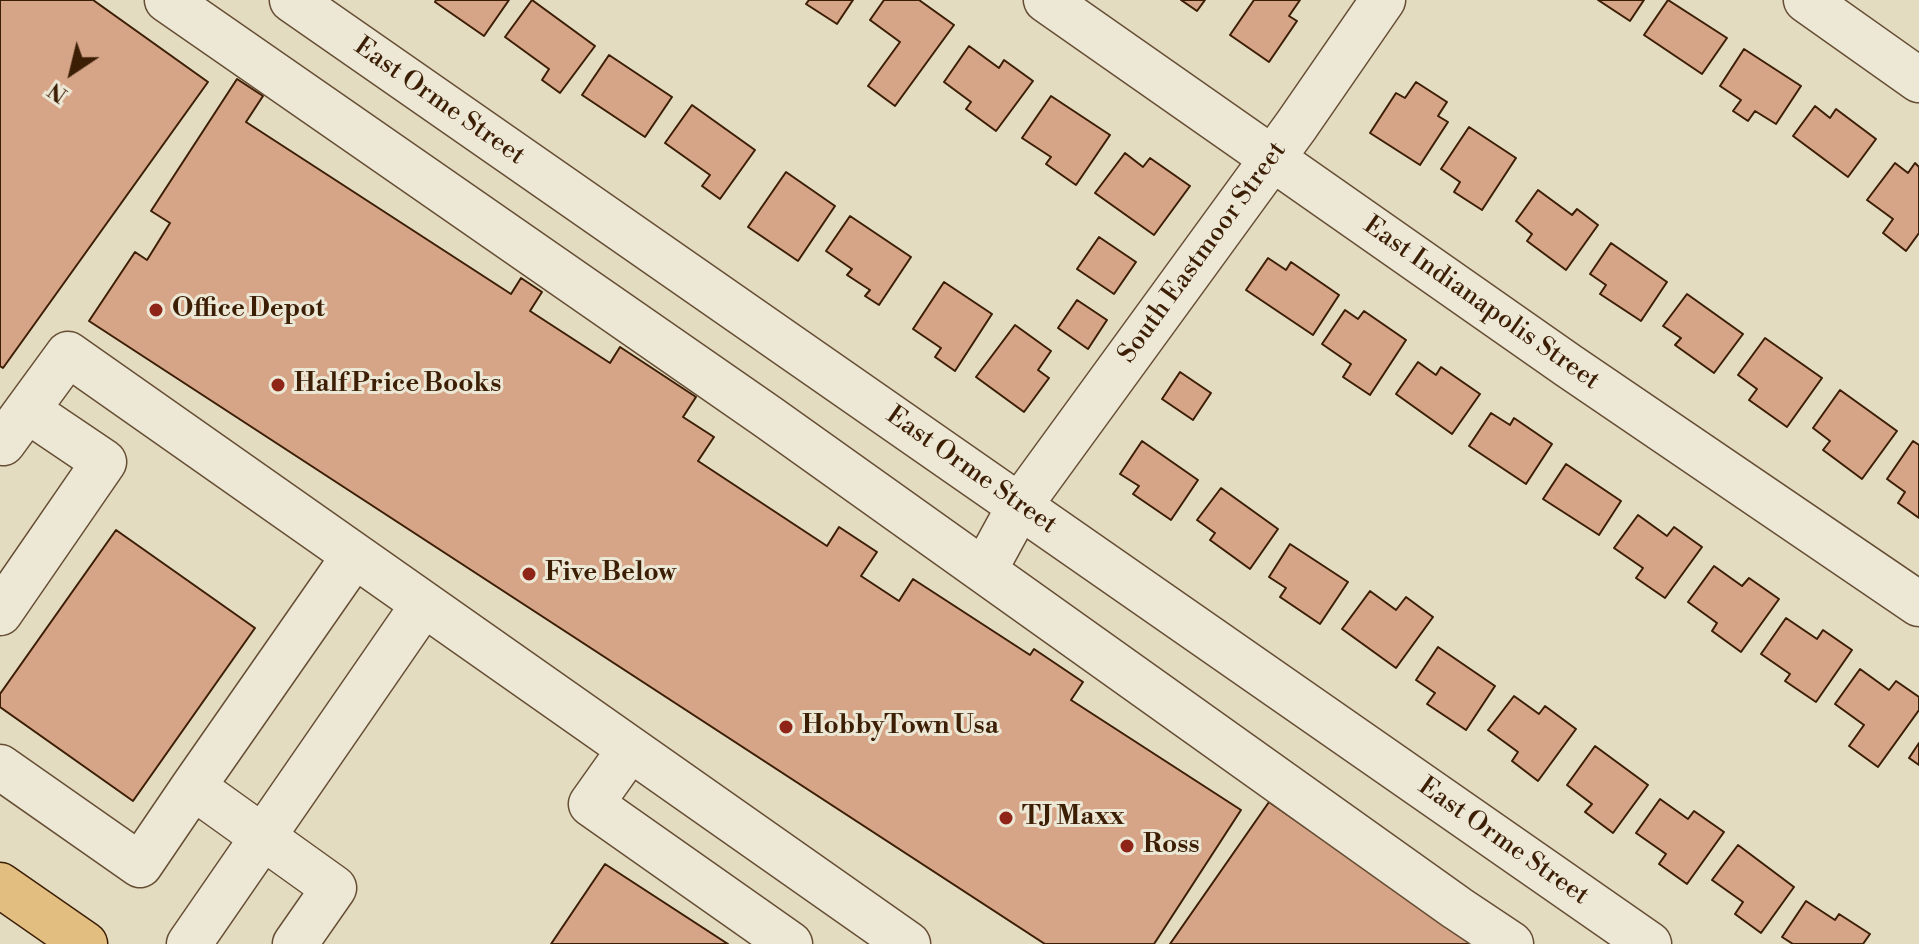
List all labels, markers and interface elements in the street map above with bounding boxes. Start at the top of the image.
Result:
north arrow [32,32,112,112]
street label: East Orme Street [348,32,530,172]
text: N [43,76,73,108]
street label: South Eastmoor Street [1112,136,1294,370]
street label: East Indianapolis Street [1357,211,1605,397]
place label: Office Depot [172,294,325,326]
marker: Office Depot [147,301,165,319]
place label: Half Price Books [294,369,501,401]
marker: Half Price Books [269,376,287,394]
street label: East Orme Street [880,401,1062,541]
place label: Five Below [545,558,676,590]
marker: Five Below [520,565,538,583]
place label: HobbyTown Usa [802,711,999,743]
marker: HobbyTown Usa [777,718,795,736]
street label: East Orme Street [1412,772,1594,912]
place label: TJ Maxx [1022,802,1124,834]
marker: TJ Maxx [997,809,1015,827]
place label: Ross [1143,830,1200,862]
marker: Ross [1118,837,1136,855]

